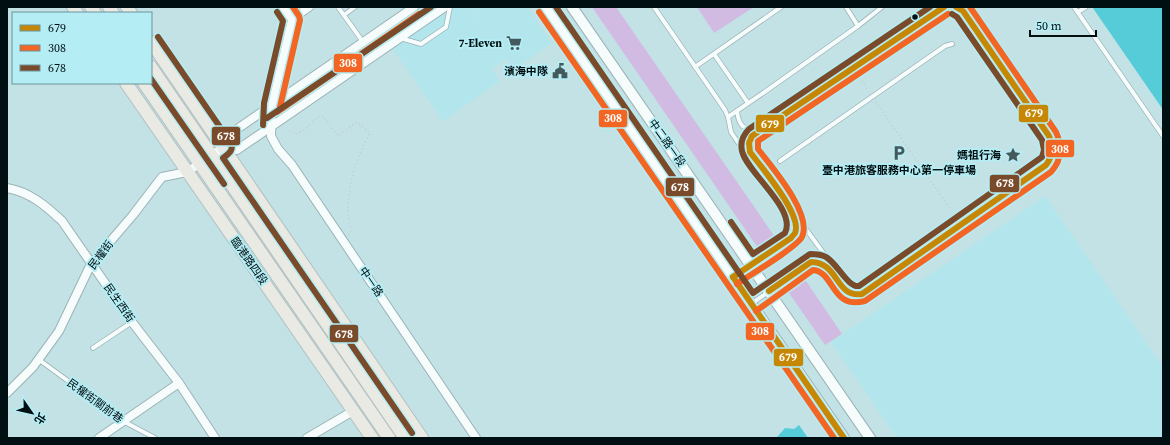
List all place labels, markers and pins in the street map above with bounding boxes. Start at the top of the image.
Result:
unlabelled marker [910,12,920,22]
supermarket icon: 7-Eleven [505,34,523,52]
place label: 7-Eleven [459,36,502,51]
public building icon: 濱海中隊 [551,62,569,80]
place label: 濱海中隊 [504,64,548,79]
parking icon: 臺中港旅客服務中心第一停車場 [890,144,908,162]
place icon: 媽祖行海 [1004,146,1022,164]
place label: 媽祖行海 [957,148,1001,163]
place label: 臺中港旅客服務中心第一停車場 [822,163,976,178]

